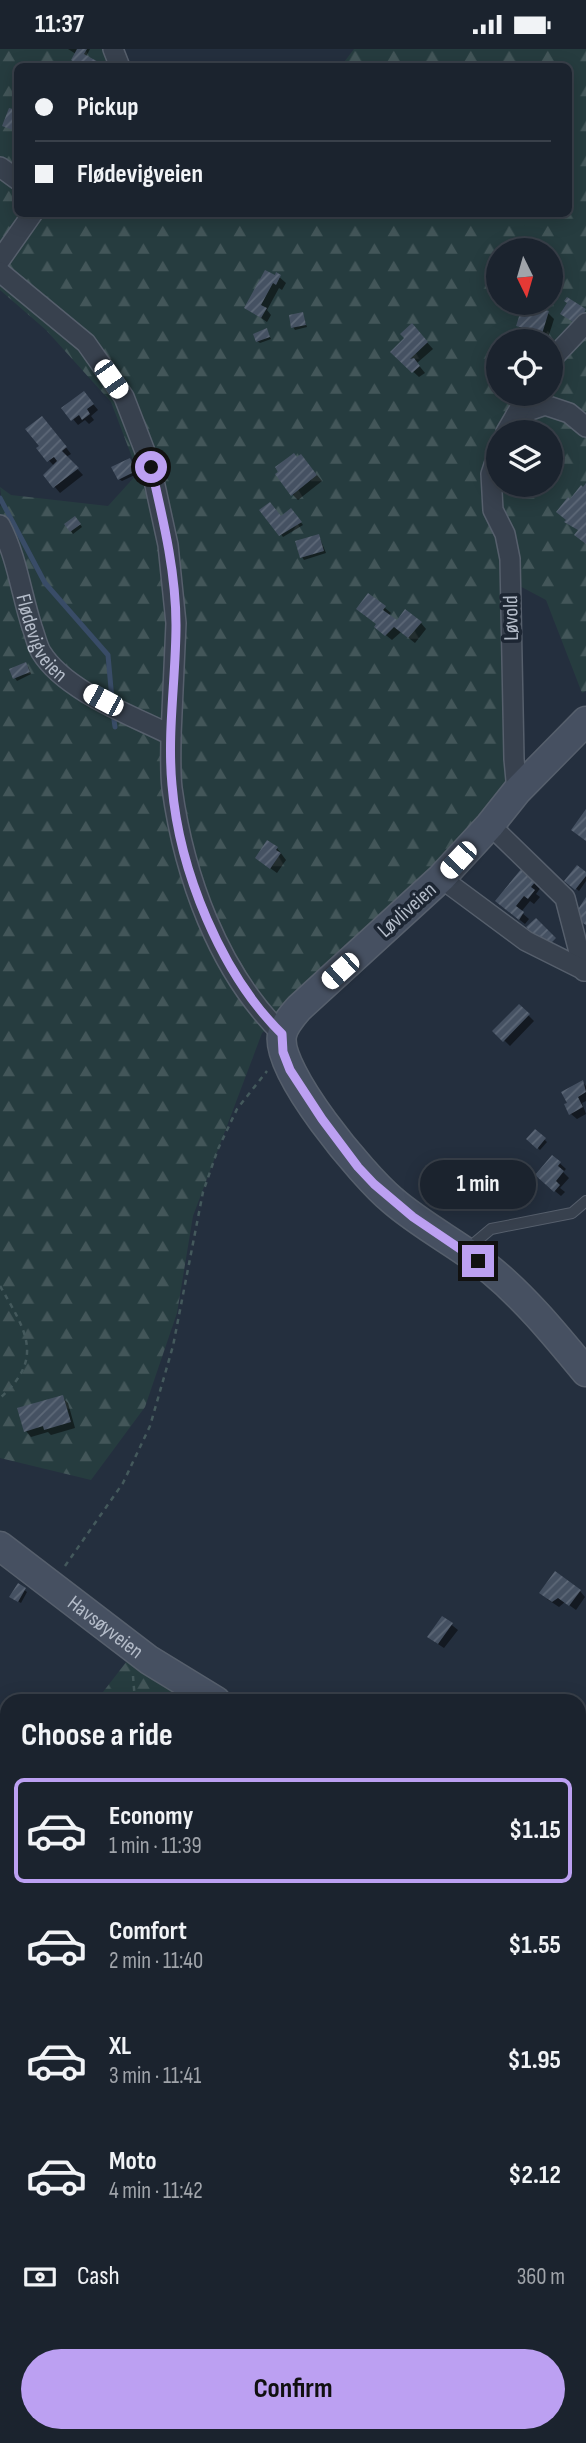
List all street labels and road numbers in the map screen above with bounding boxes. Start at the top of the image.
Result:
street label: Flødevigveien [11,591,73,687]
street label: Løvold [498,595,524,641]
street label: Løvliveien [373,877,441,943]
street label: Havsøyveien [63,1590,148,1664]

